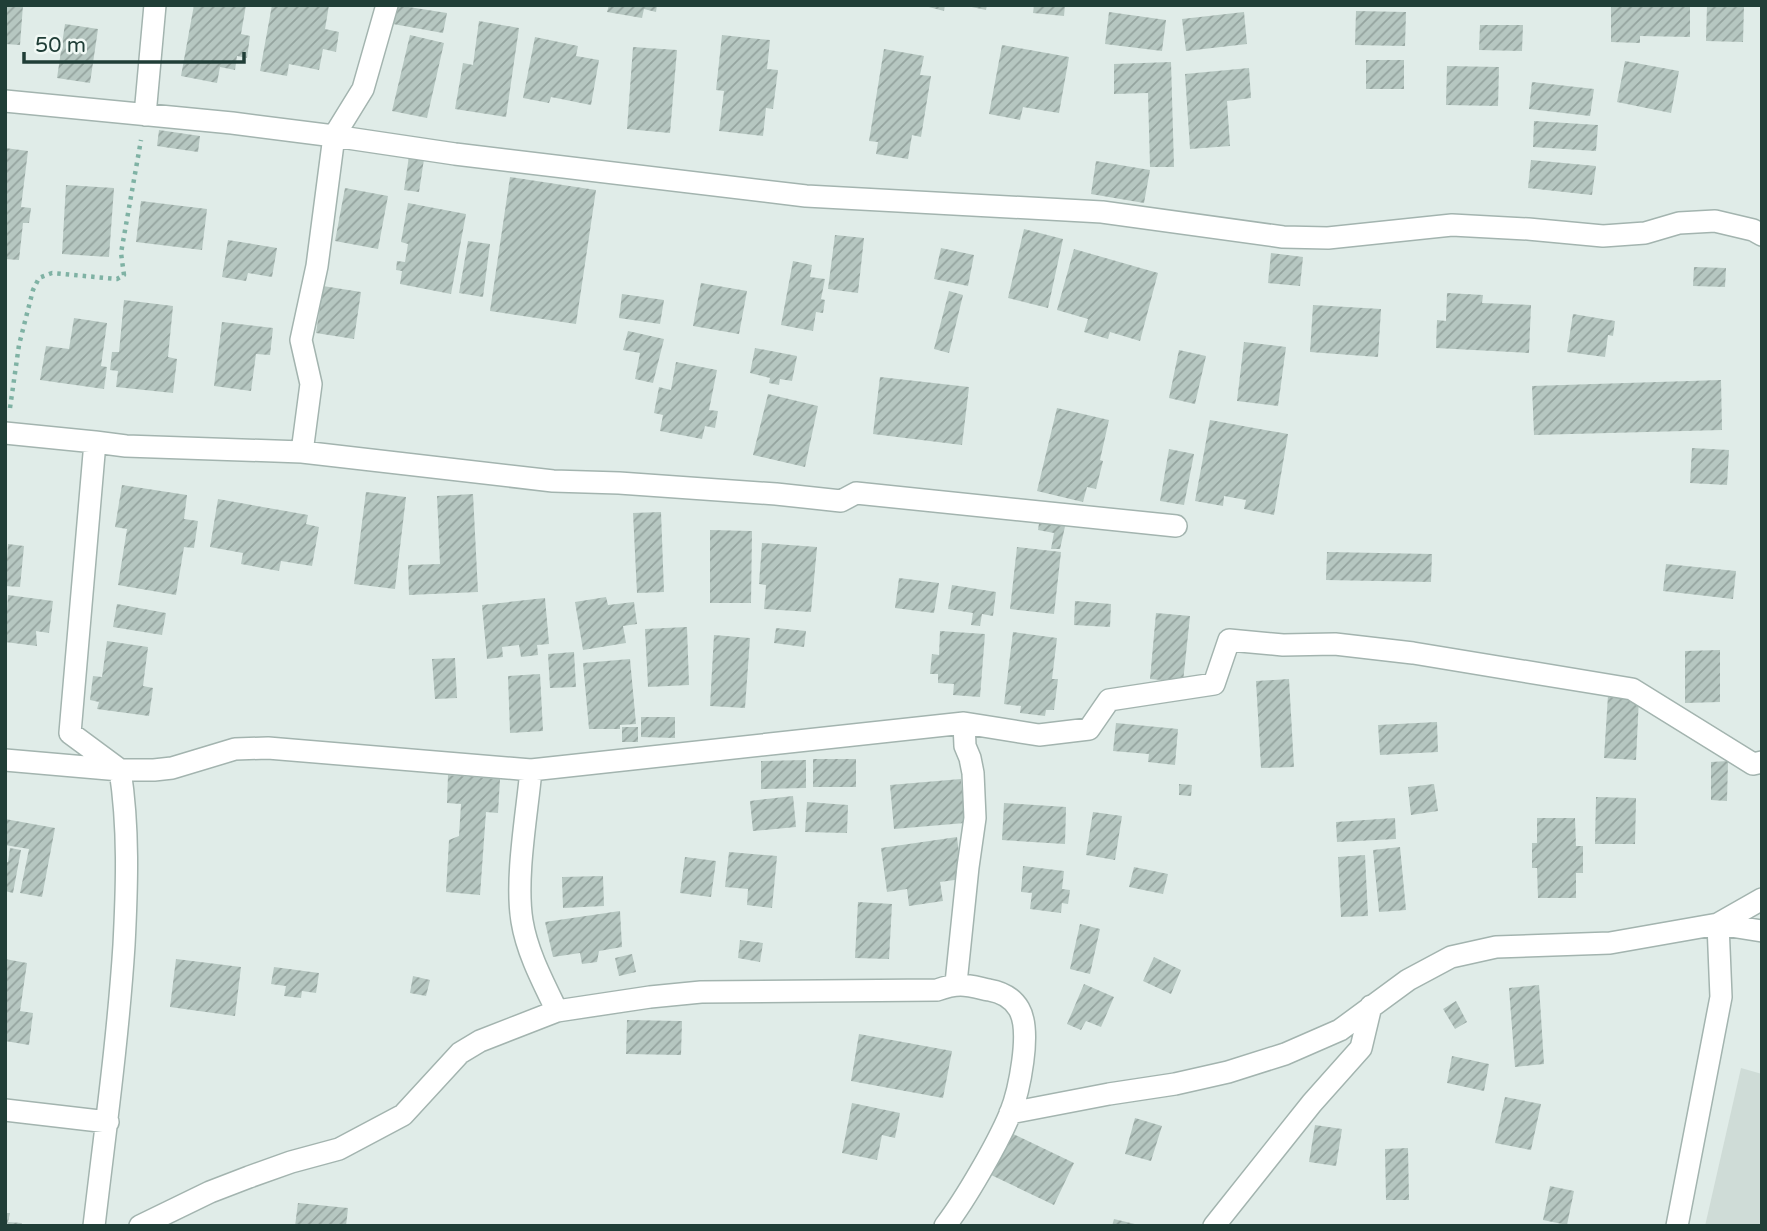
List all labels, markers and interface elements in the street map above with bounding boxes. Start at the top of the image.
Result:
scale bar [24,21,245,65]
text: 50 m [35,33,86,58]

